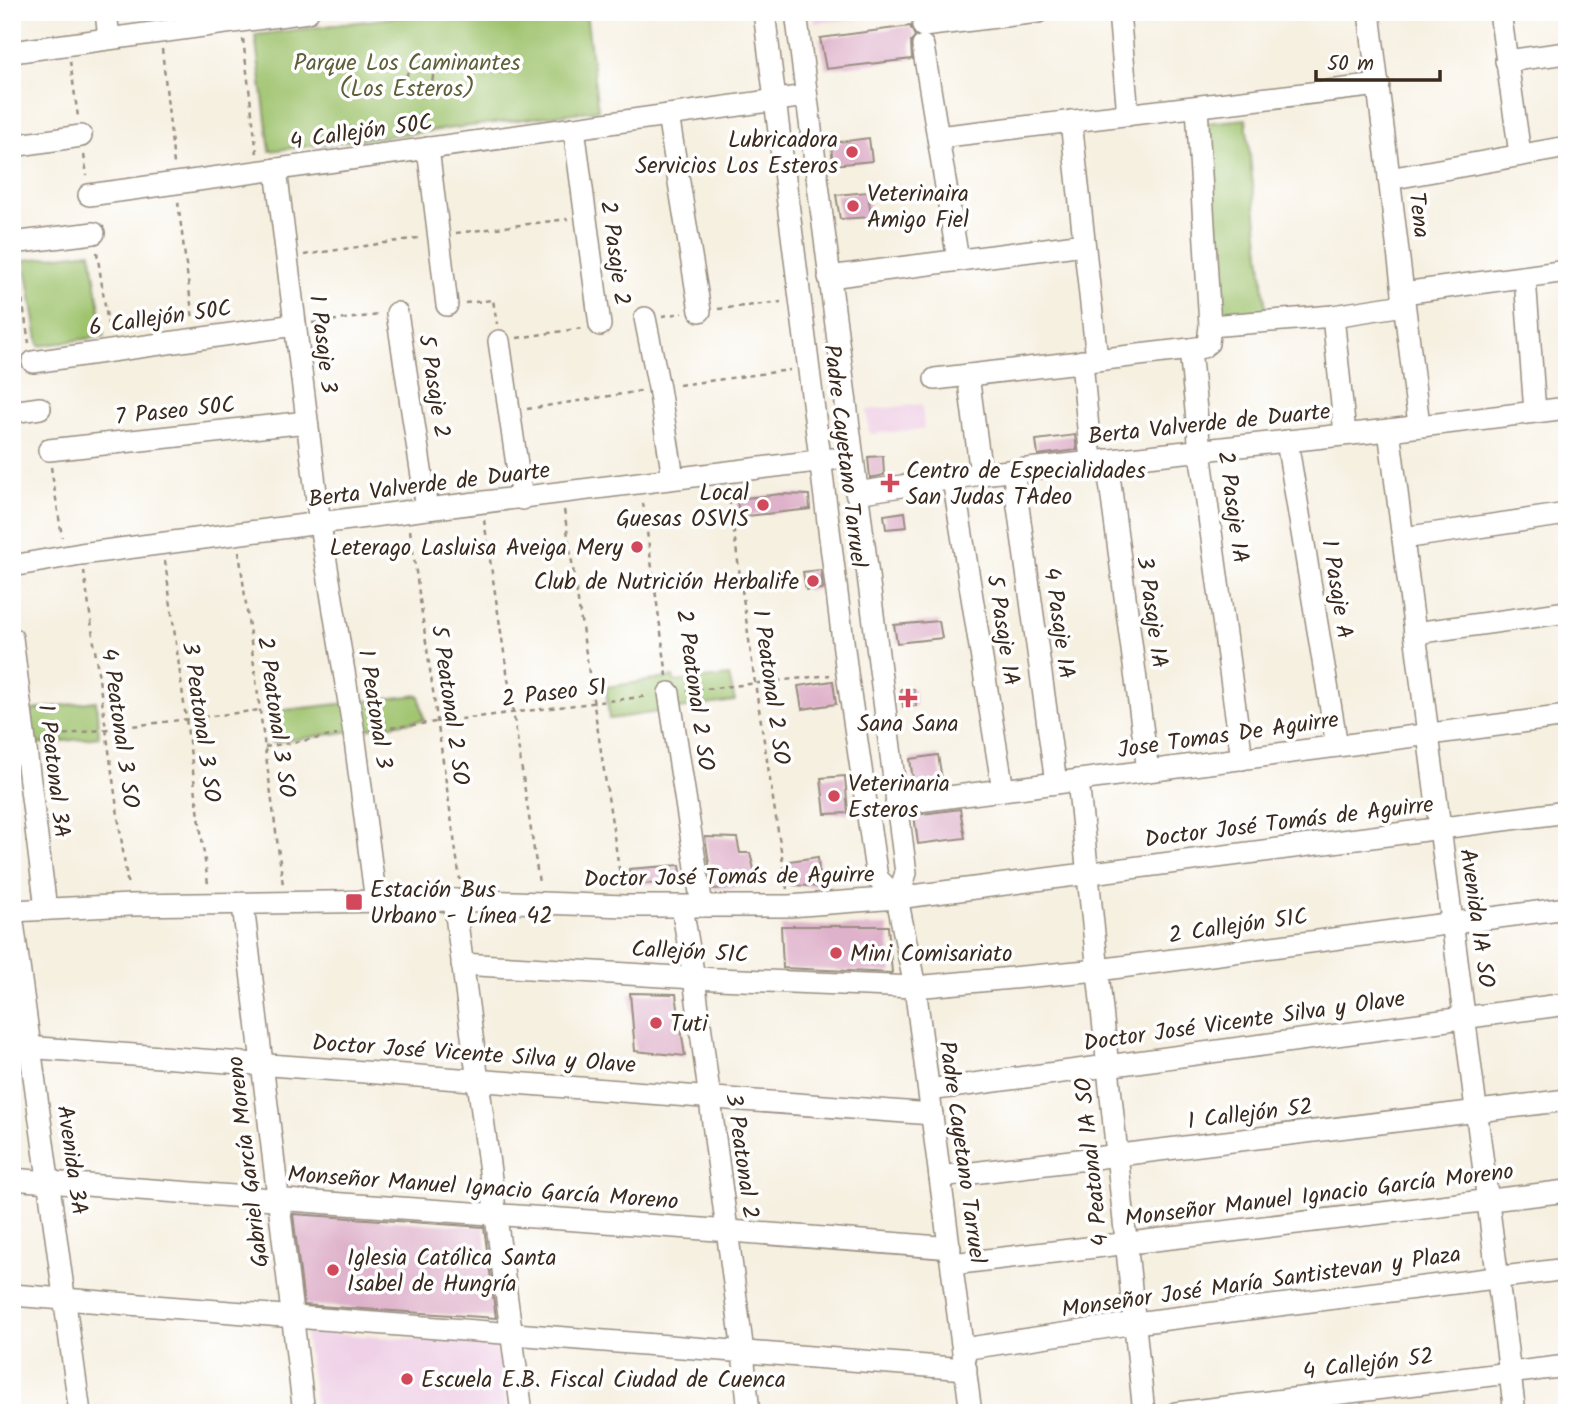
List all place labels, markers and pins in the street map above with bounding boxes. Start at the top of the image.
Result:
place label: Lubricadora Servicios Los Esteros [635,123,838,185]
marker: Lubricadora Servicios Los Esteros [844,144,860,160]
place label: Veterinaira Amigo Fiel [867,177,969,239]
marker: Veterinaira Amigo Fiel [845,198,861,214]
place label: Centro de Especialidades San Judas TAdeo [906,454,1146,516]
marker: Centro de Especialidades San Judas TAdeo [880,473,900,493]
place label: Local Guesas OSVIS [616,476,749,538]
marker: Local Guesas OSVIS [755,497,771,513]
place label: Leterago Lasluisa Aveiga Mery [329,531,623,567]
marker: Leterago Lasluisa Aveiga Mery [629,539,645,555]
place label: Club de Nutrición Herbalife [534,565,799,601]
marker: Club de Nutrición Herbalife [805,573,821,589]
marker: Sana Sana [900,690,916,706]
place label: Sana Sana [857,707,959,743]
place label: Veterinaria Esteros [848,767,950,829]
marker: Veterinaria Esteros [826,788,842,804]
place label: Estación Bus Urbano - Línea 42 [370,873,553,935]
marker: Estación Bus Urbano - Línea 42 [344,892,364,912]
place label: Mini Comisariato [850,937,1012,973]
marker: Mini Comisariato [828,945,844,961]
place label: Tuti [670,1007,709,1043]
marker: Tuti [648,1015,664,1031]
place label: Iglesia Católica Santa Isabel de Hungría [347,1241,556,1303]
marker: Iglesia Católica Santa Isabel de Hungría [325,1262,341,1278]
place label: Escuela E.B. Fiscal Ciudad de Cuenca [421,1363,786,1399]
marker: Escuela E.B. Fiscal Ciudad de Cuenca [399,1371,415,1387]

